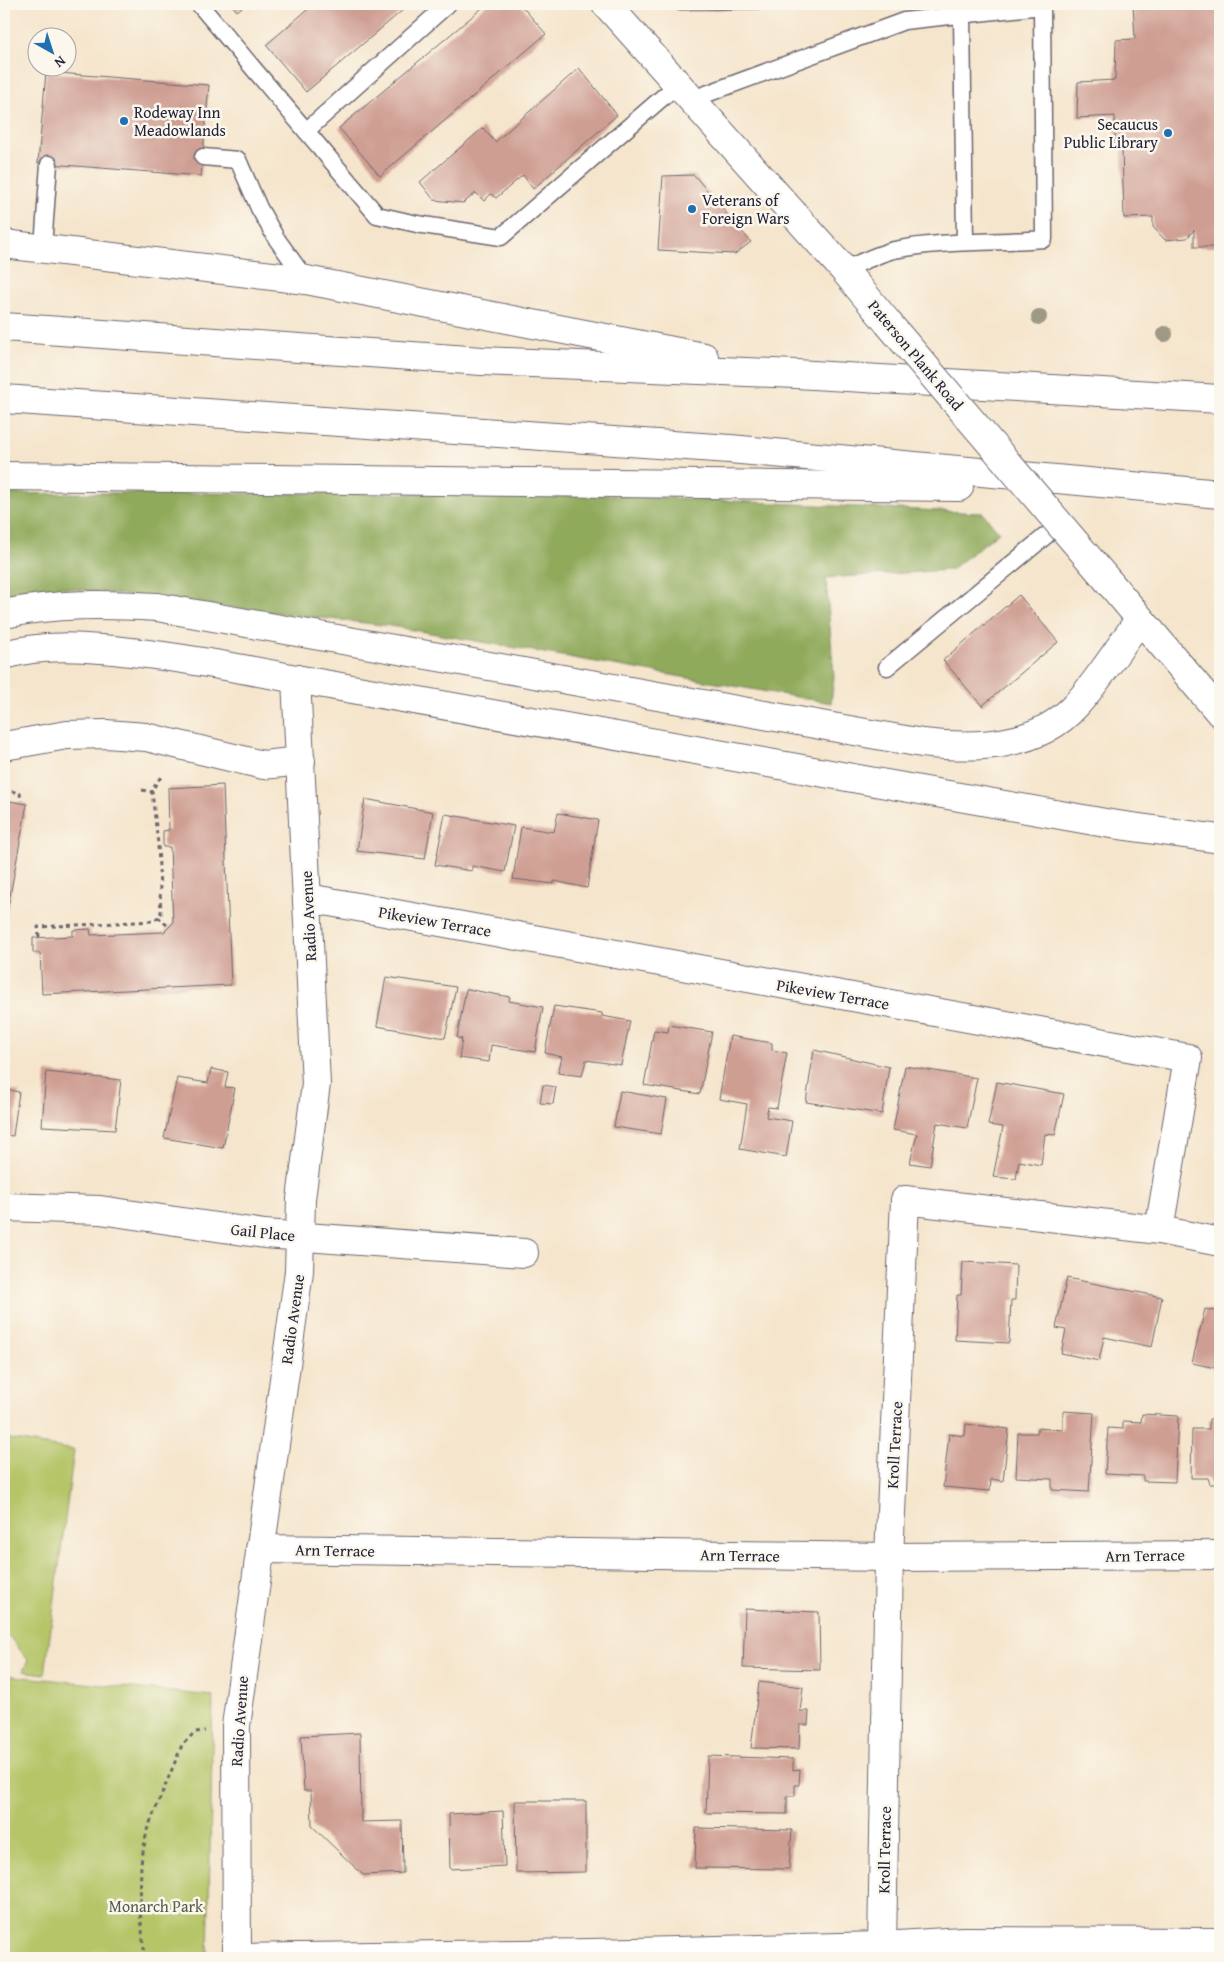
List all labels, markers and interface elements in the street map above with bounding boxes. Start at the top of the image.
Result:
north arrow [28,28,78,78]
text: N [50,51,70,73]
place label: Rodeway Inn Meadowlands [134,100,226,142]
place label: Secaucus Public Library [1064,112,1158,154]
marker: Rodeway Inn Meadowlands [118,115,130,127]
marker: Secaucus Public Library [1162,127,1174,139]
place label: Veterans of Foreign Wars [702,188,790,230]
marker: Veterans of Foreign Wars [686,203,698,215]
street label: Paterson Plank Road [863,295,970,416]
street label: Radio Avenue [294,870,322,962]
street label: Pikeview Terrace [377,899,493,943]
street label: Pikeview Terrace [775,972,891,1016]
street label: Gail Place [230,1217,296,1247]
street label: Radio Avenue [274,1272,310,1366]
street label: Kroll Terrace [880,1401,908,1489]
street label: Arn Terrace [295,1537,375,1563]
street label: Arn Terrace [700,1542,780,1568]
street label: Arn Terrace [1105,1542,1185,1568]
street label: Radio Avenue [224,1675,254,1767]
street label: Kroll Terrace [871,1806,897,1894]
park label: Monarch Park [109,1894,204,1918]

